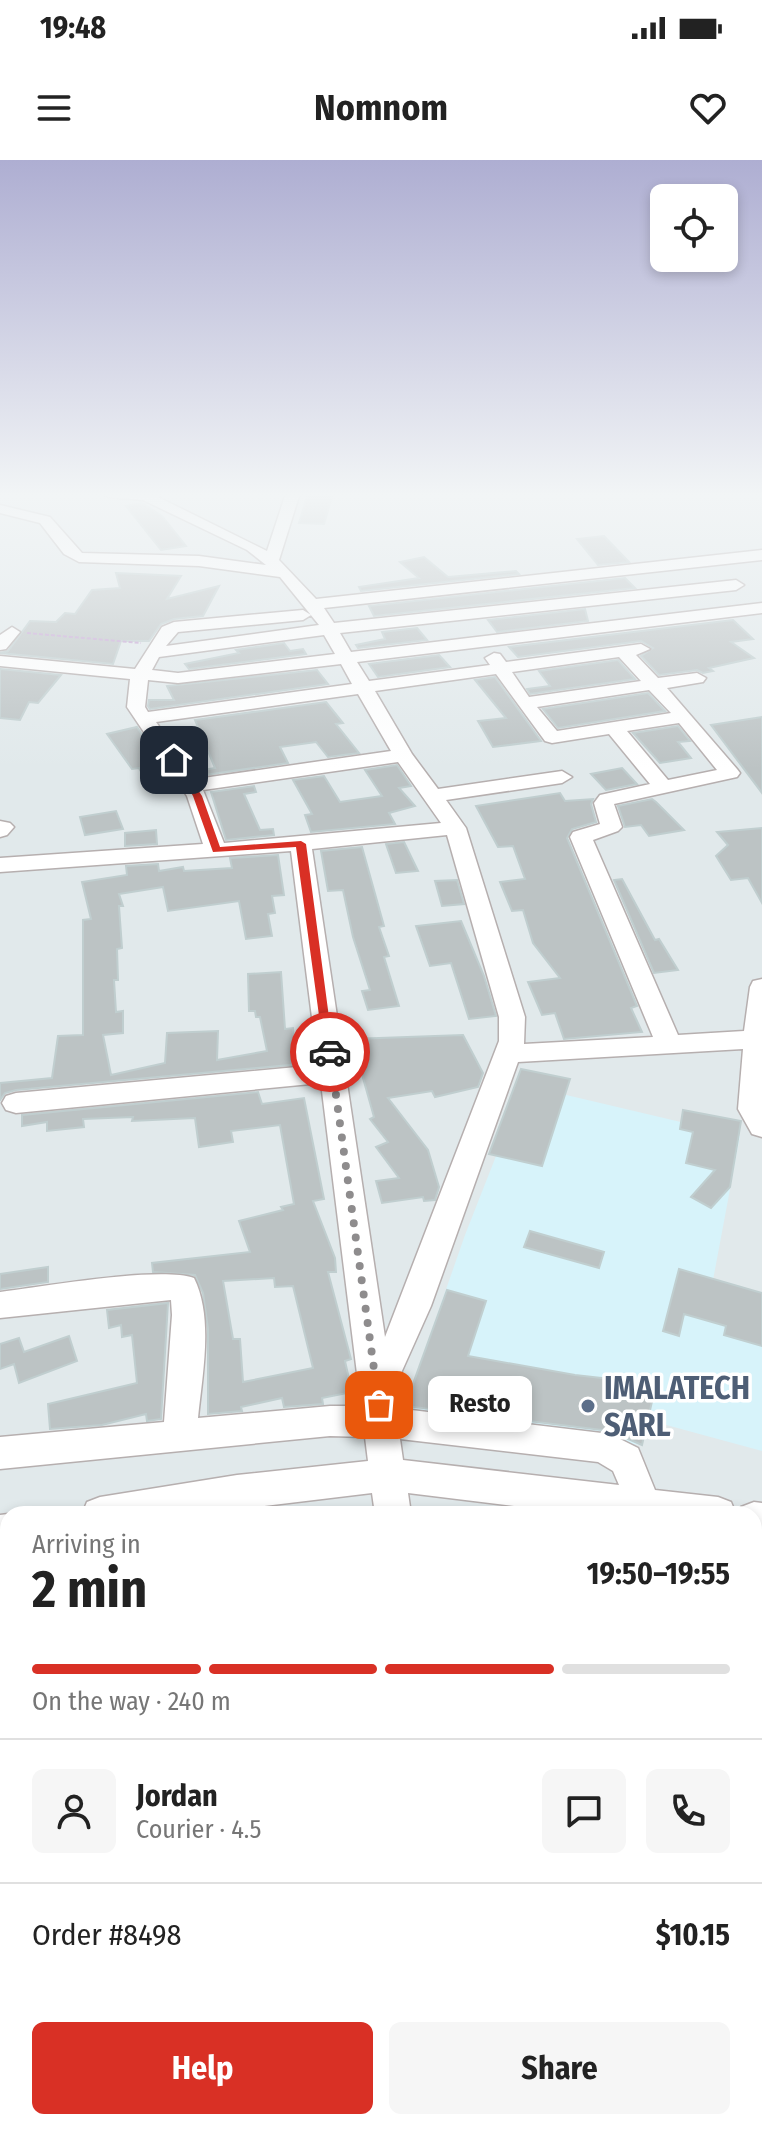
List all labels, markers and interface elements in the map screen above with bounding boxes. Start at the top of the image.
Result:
text: 19:48 [40,10,106,46]
icon: menu [32,86,76,130]
text: Nomnom [314,86,448,130]
icon: heart [686,86,730,130]
map controls [650,184,738,272]
button: locate [650,184,738,272]
pin [140,726,208,794]
icon: home [152,738,196,782]
courier [290,1012,370,1092]
icon: car [308,1030,352,1074]
place label: IMALATECH SARL [604,1369,750,1444]
pin [345,1371,413,1439]
callout: Resto [427,1377,531,1433]
icon: bag [357,1383,401,1427]
text: Resto [449,1388,511,1419]
marker: IMALATECH SARL [579,1397,597,1415]
text: Arriving in [32,1529,141,1560]
text: 19:50–19:55 [587,1556,730,1592]
text: 2 min [32,1558,147,1621]
text: On the way · 240 m [32,1686,231,1717]
button: person [32,1769,116,1853]
button: chat [542,1769,626,1853]
button: phone [646,1769,730,1853]
text: Jordan [136,1778,218,1814]
text: Courier · 4.5 [136,1814,262,1845]
text: Order #8498 [32,1917,182,1953]
text: $10.15 [656,1917,730,1953]
button: Help [32,2022,373,2114]
button: Share [389,2022,730,2114]

